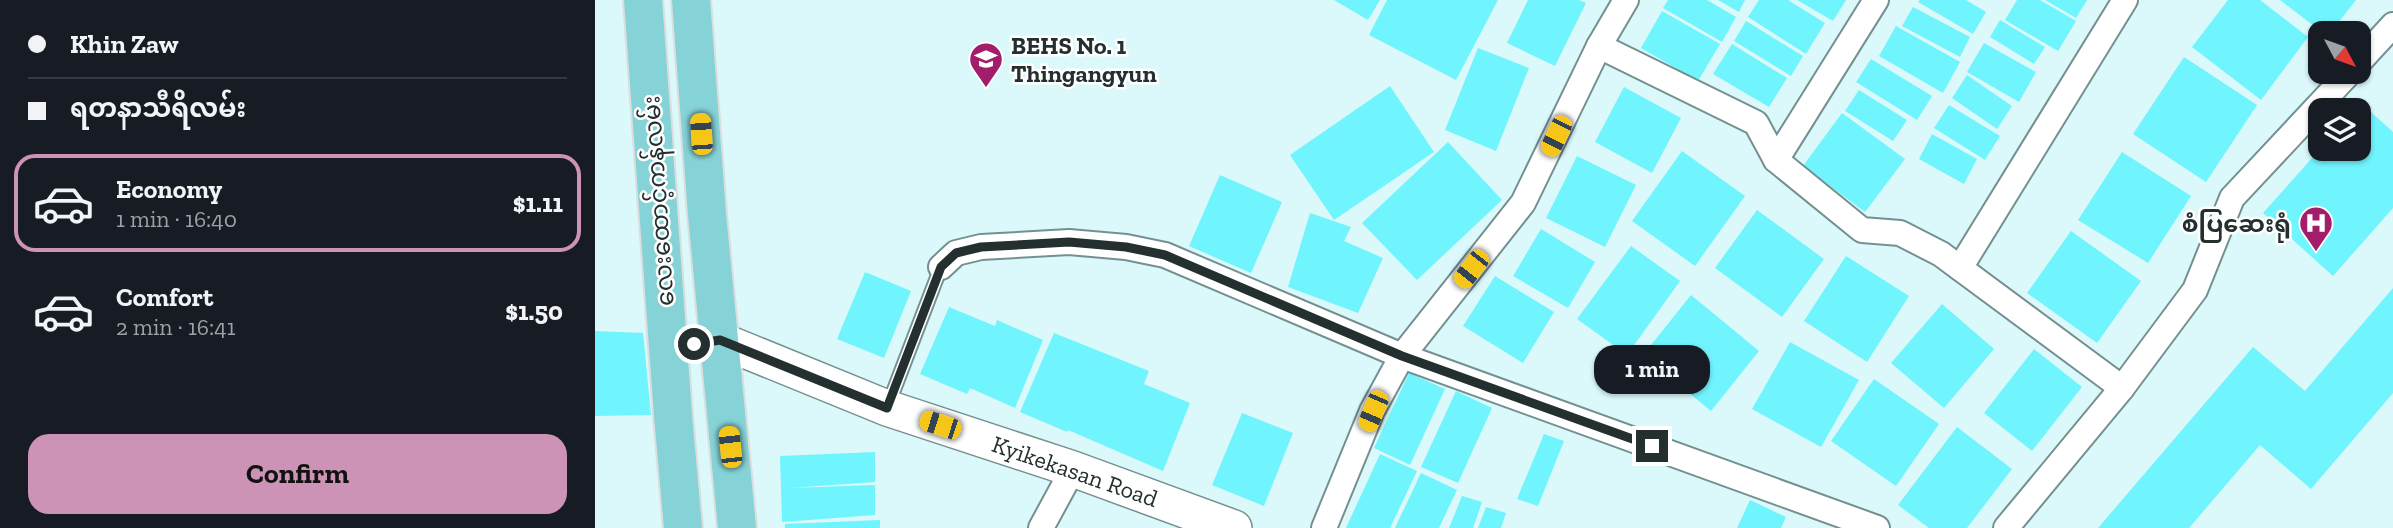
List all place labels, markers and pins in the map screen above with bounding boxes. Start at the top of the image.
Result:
place label: BEHS No. 1 Thingangyun [1011,31,1157,88]
school or university icon: BEHS No. 1 Thingangyun [967,40,1005,89]
hospital icon: စံပြဆေးရုံ [2297,204,2335,253]
place label: စံပြဆေးရုံ [2182,209,2291,243]

